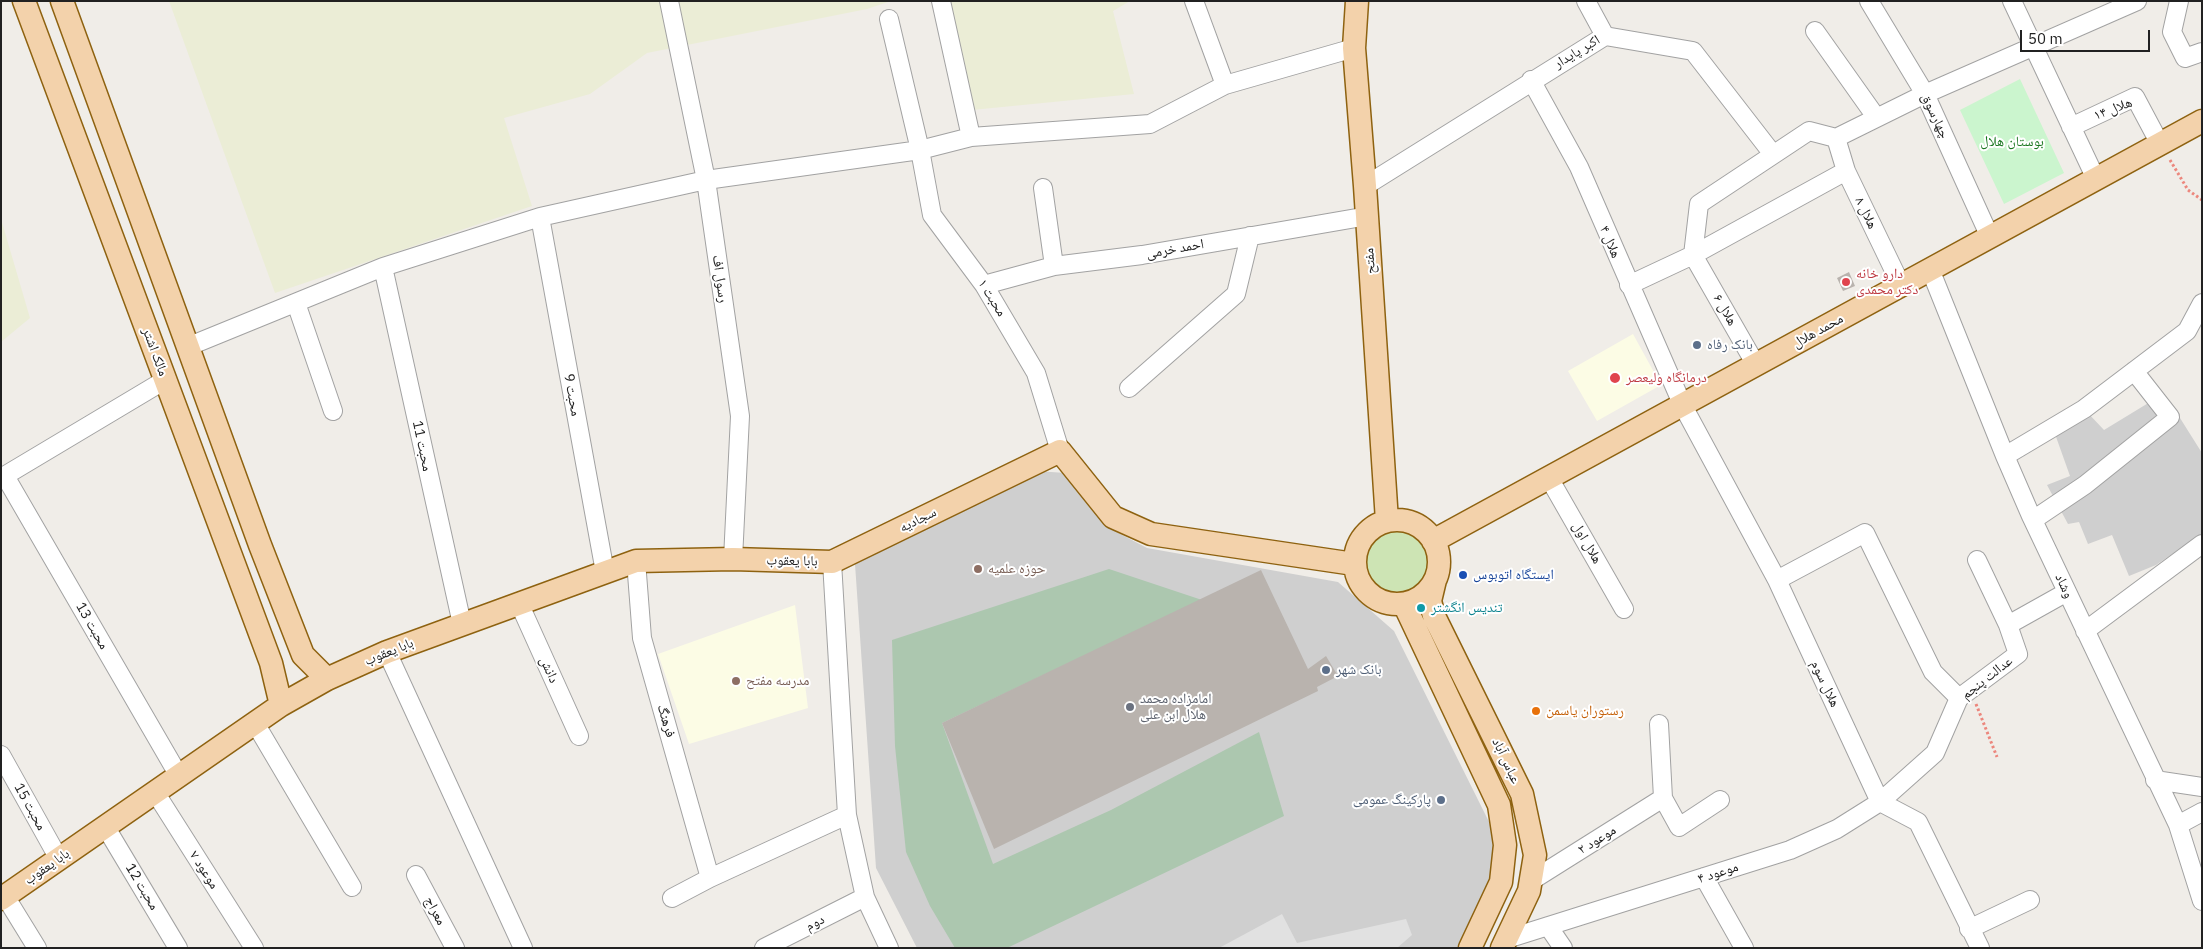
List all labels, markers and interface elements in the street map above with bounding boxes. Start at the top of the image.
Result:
scale bar [2023,20,2153,52]
text: 50 m [2028,29,2063,48]
street label: اکبر پایدار [1551,32,1603,72]
street label: چهارسوق [1917,91,1953,141]
street label: هلال ۱۴ [2091,94,2135,124]
park label: بوستان هلال [1980,134,2044,150]
street label: هلال ۸ [1851,194,1881,232]
street label: هلال ۴ [1596,223,1624,261]
street label: احمد خرمی [1145,236,1205,262]
street label: مفتح [1361,247,1379,275]
street label: رسول اف [708,254,732,304]
place label: دارو خانه دکتر محمدی [1856,266,1918,298]
street label: محبت ۱ [974,276,1010,320]
marker: دارو خانه دکتر محمدی [1840,276,1852,288]
street label: هلال ۶ [1709,291,1741,329]
street label: محمد هلال [1790,310,1846,352]
street label: مالک اشتر [139,325,171,379]
place label: بانک رفاه [1707,337,1753,353]
marker: بانک رفاه [1691,339,1703,351]
place label: درمانگاه ولیعصر [1626,370,1707,386]
marker: درمانگاه ولیعصر [1608,371,1622,385]
street label: محبت 9 [560,372,584,418]
street label: محبت 11 [408,419,436,473]
street label: سجادیه [897,504,939,536]
street label: هلال اول [1568,519,1606,567]
street label: بابا یعقوب [766,552,818,570]
place label: حوزه علمیه [988,561,1046,577]
marker: حوزه علمیه [972,563,984,575]
place label: ایستگاه اتوبوس [1473,567,1554,583]
marker: ایستگاه اتوبوس [1457,569,1469,581]
street label: وشاد [2051,571,2077,601]
street label: محبت 13 [72,600,112,652]
place label: تندیس انگشتر [1431,600,1502,616]
marker: تندیس انگشتر [1415,602,1427,614]
street label: بابا یعقوب [362,635,416,669]
street label: عدالت پنجم [1958,653,2016,703]
street label: دانش [536,654,562,686]
street label: هلال سوم [1807,658,1843,710]
place label: بانک شهر [1336,662,1382,678]
marker: بانک شهر [1320,664,1332,676]
place label: مدرسه مفتح [746,673,809,689]
marker: مدرسه مفتح [730,675,742,687]
place label: امامزاده محمد هلال ابن علی [1140,691,1212,724]
marker: امامزاده محمد هلال ابن علی [1124,701,1136,713]
street label: فرهنگ [653,703,679,739]
place label: رستوران یاسمن [1546,703,1624,719]
marker: رستوران یاسمن [1530,705,1542,717]
street label: عباس آباد [1488,735,1524,787]
street label: محبت 15 [10,780,50,834]
place label: پارکینگ عمومی [1353,792,1431,808]
marker: پارکینگ عمومی [1435,794,1447,806]
street label: موعود ۲ [1575,822,1619,858]
street label: بابا یعقوب [21,845,73,889]
street label: موعود ۷ [186,848,222,892]
street label: موعود ۴ [1695,859,1741,887]
street label: محبت 12 [122,861,162,913]
street label: معراج [421,894,449,928]
street label: دوم [803,911,827,935]

